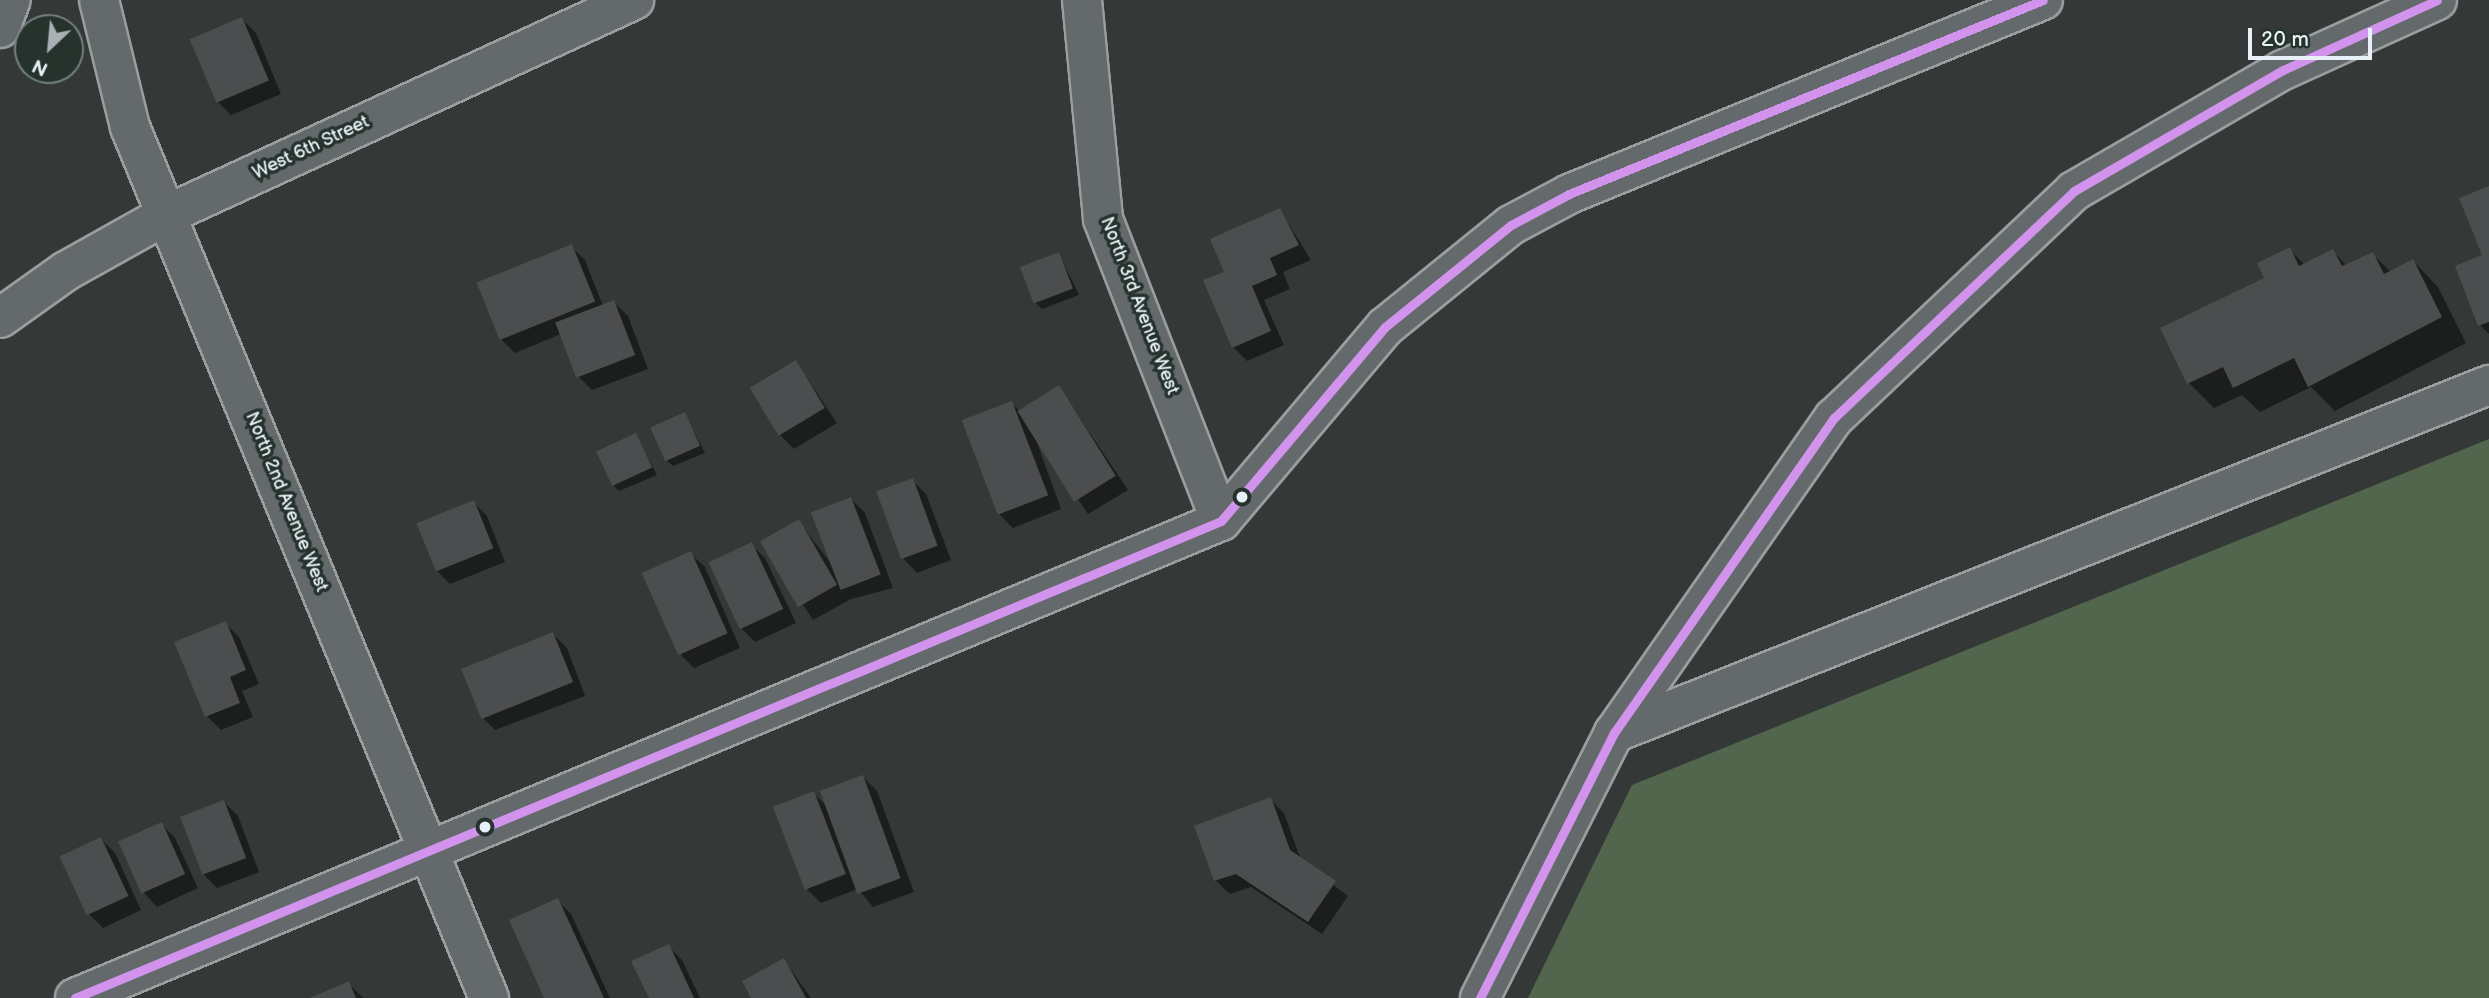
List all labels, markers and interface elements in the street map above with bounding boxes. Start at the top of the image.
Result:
north arrow [14,14,84,84]
scale bar [2251,14,2375,58]
text: 20 m [2261,27,2309,52]
text: N [29,53,52,80]
street label: West 6th Street [249,112,373,184]
street label: North 3rd Avenue West [1095,214,1183,398]
street label: North 2nd Avenue West [240,409,332,595]
unlabelled marker [1235,490,1249,504]
unlabelled marker [478,820,492,834]

